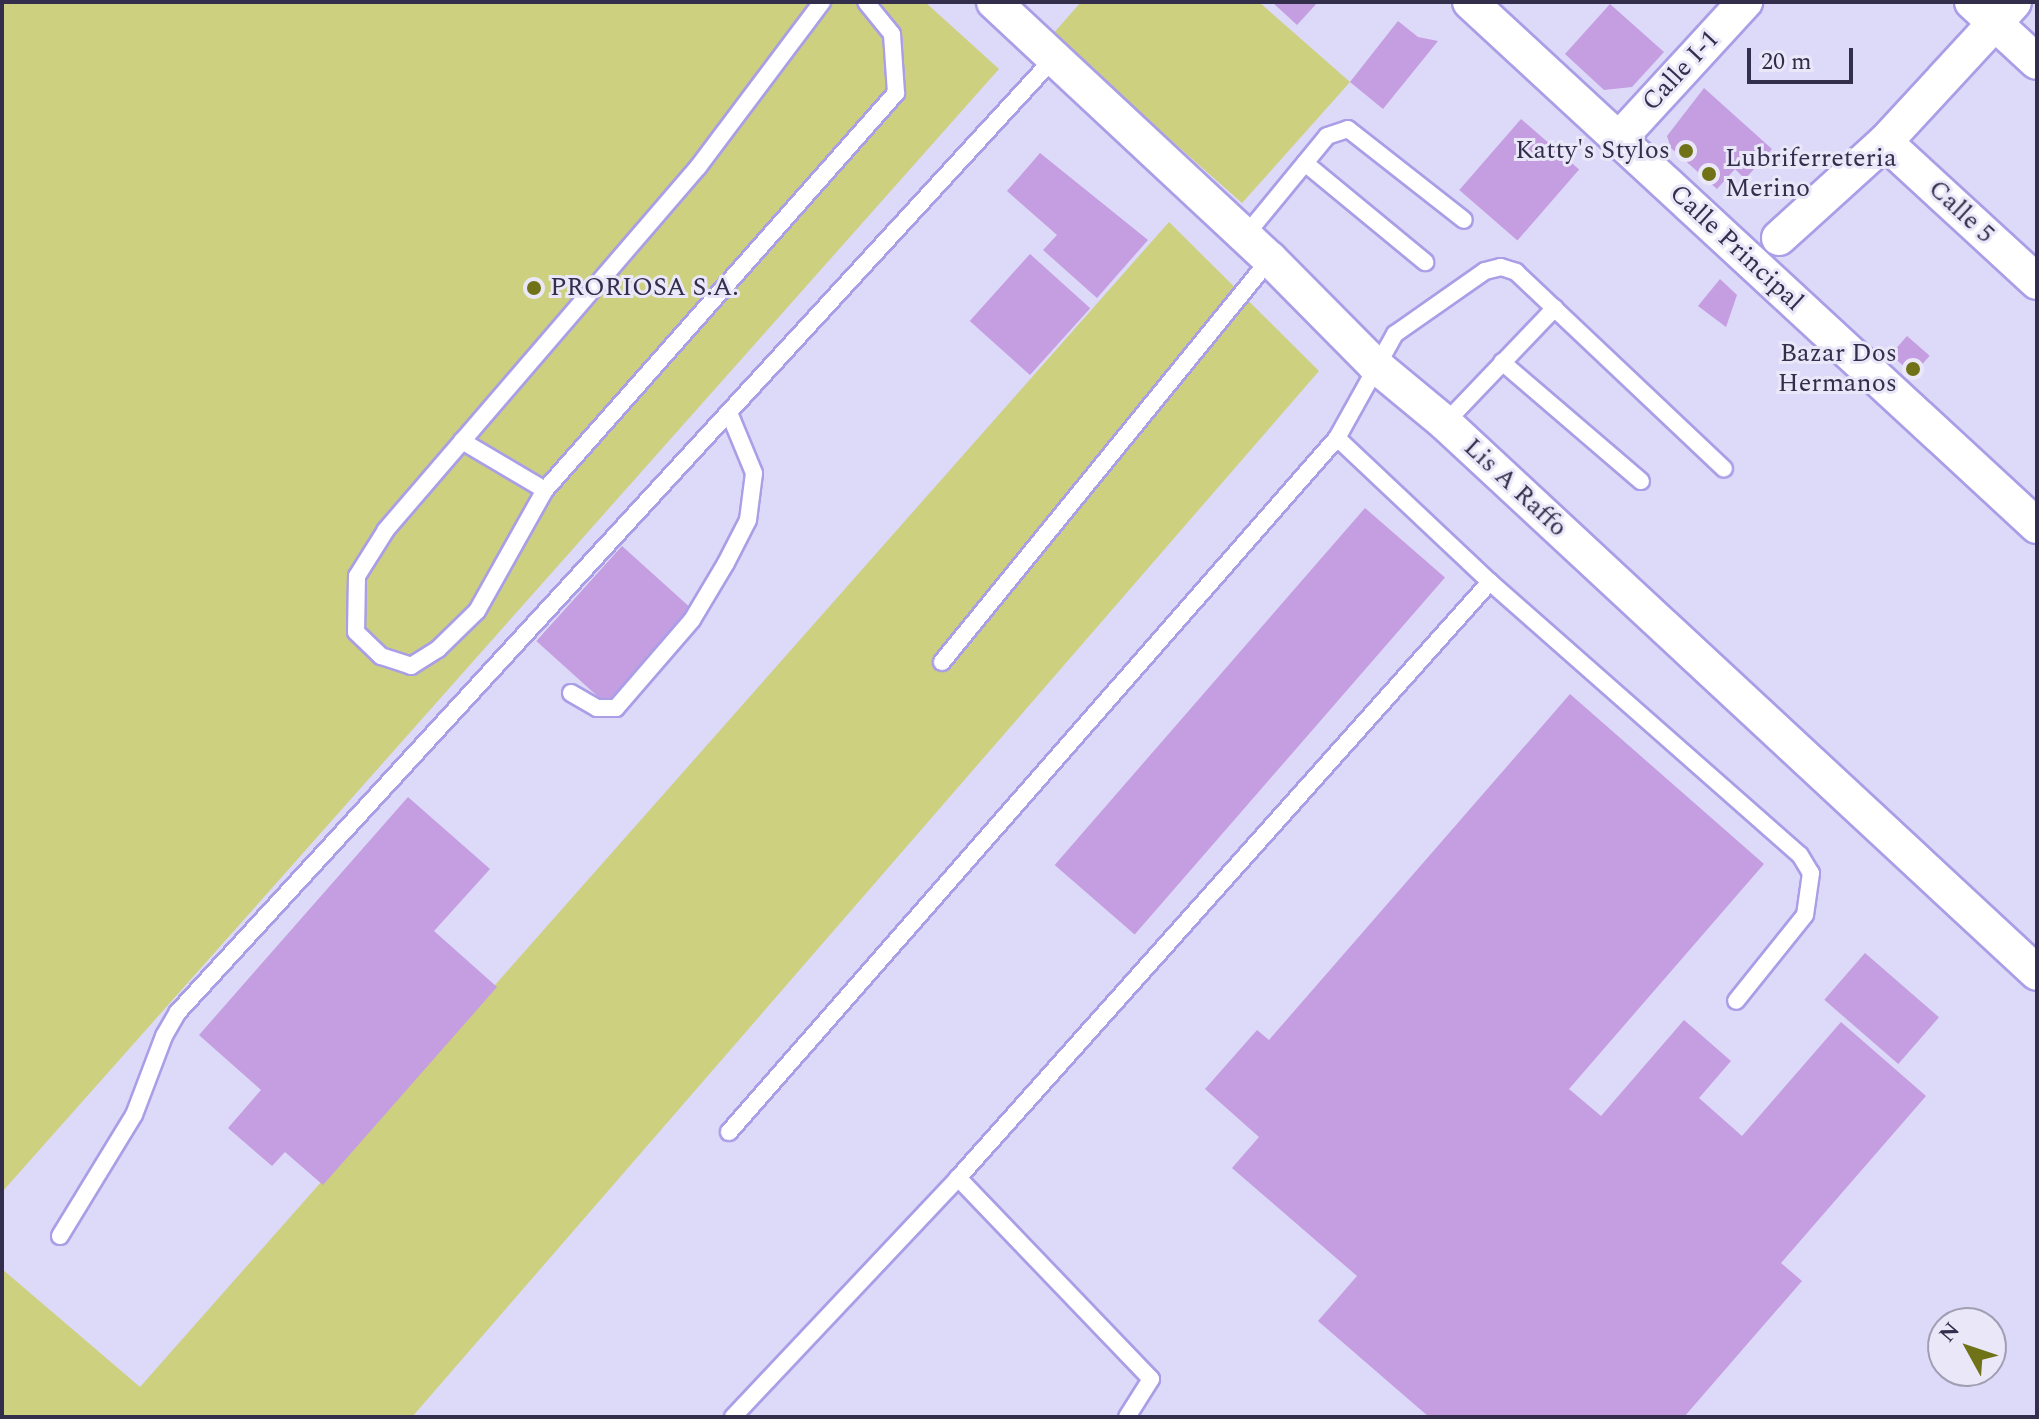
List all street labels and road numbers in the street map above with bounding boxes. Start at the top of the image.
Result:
street label: Calle I-1 [1636,24,1726,118]
street label: Calle 5 [1922,174,2000,250]
street label: Calle Principal [1663,178,1809,318]
street label: Lis A Raffo [1457,432,1573,544]

